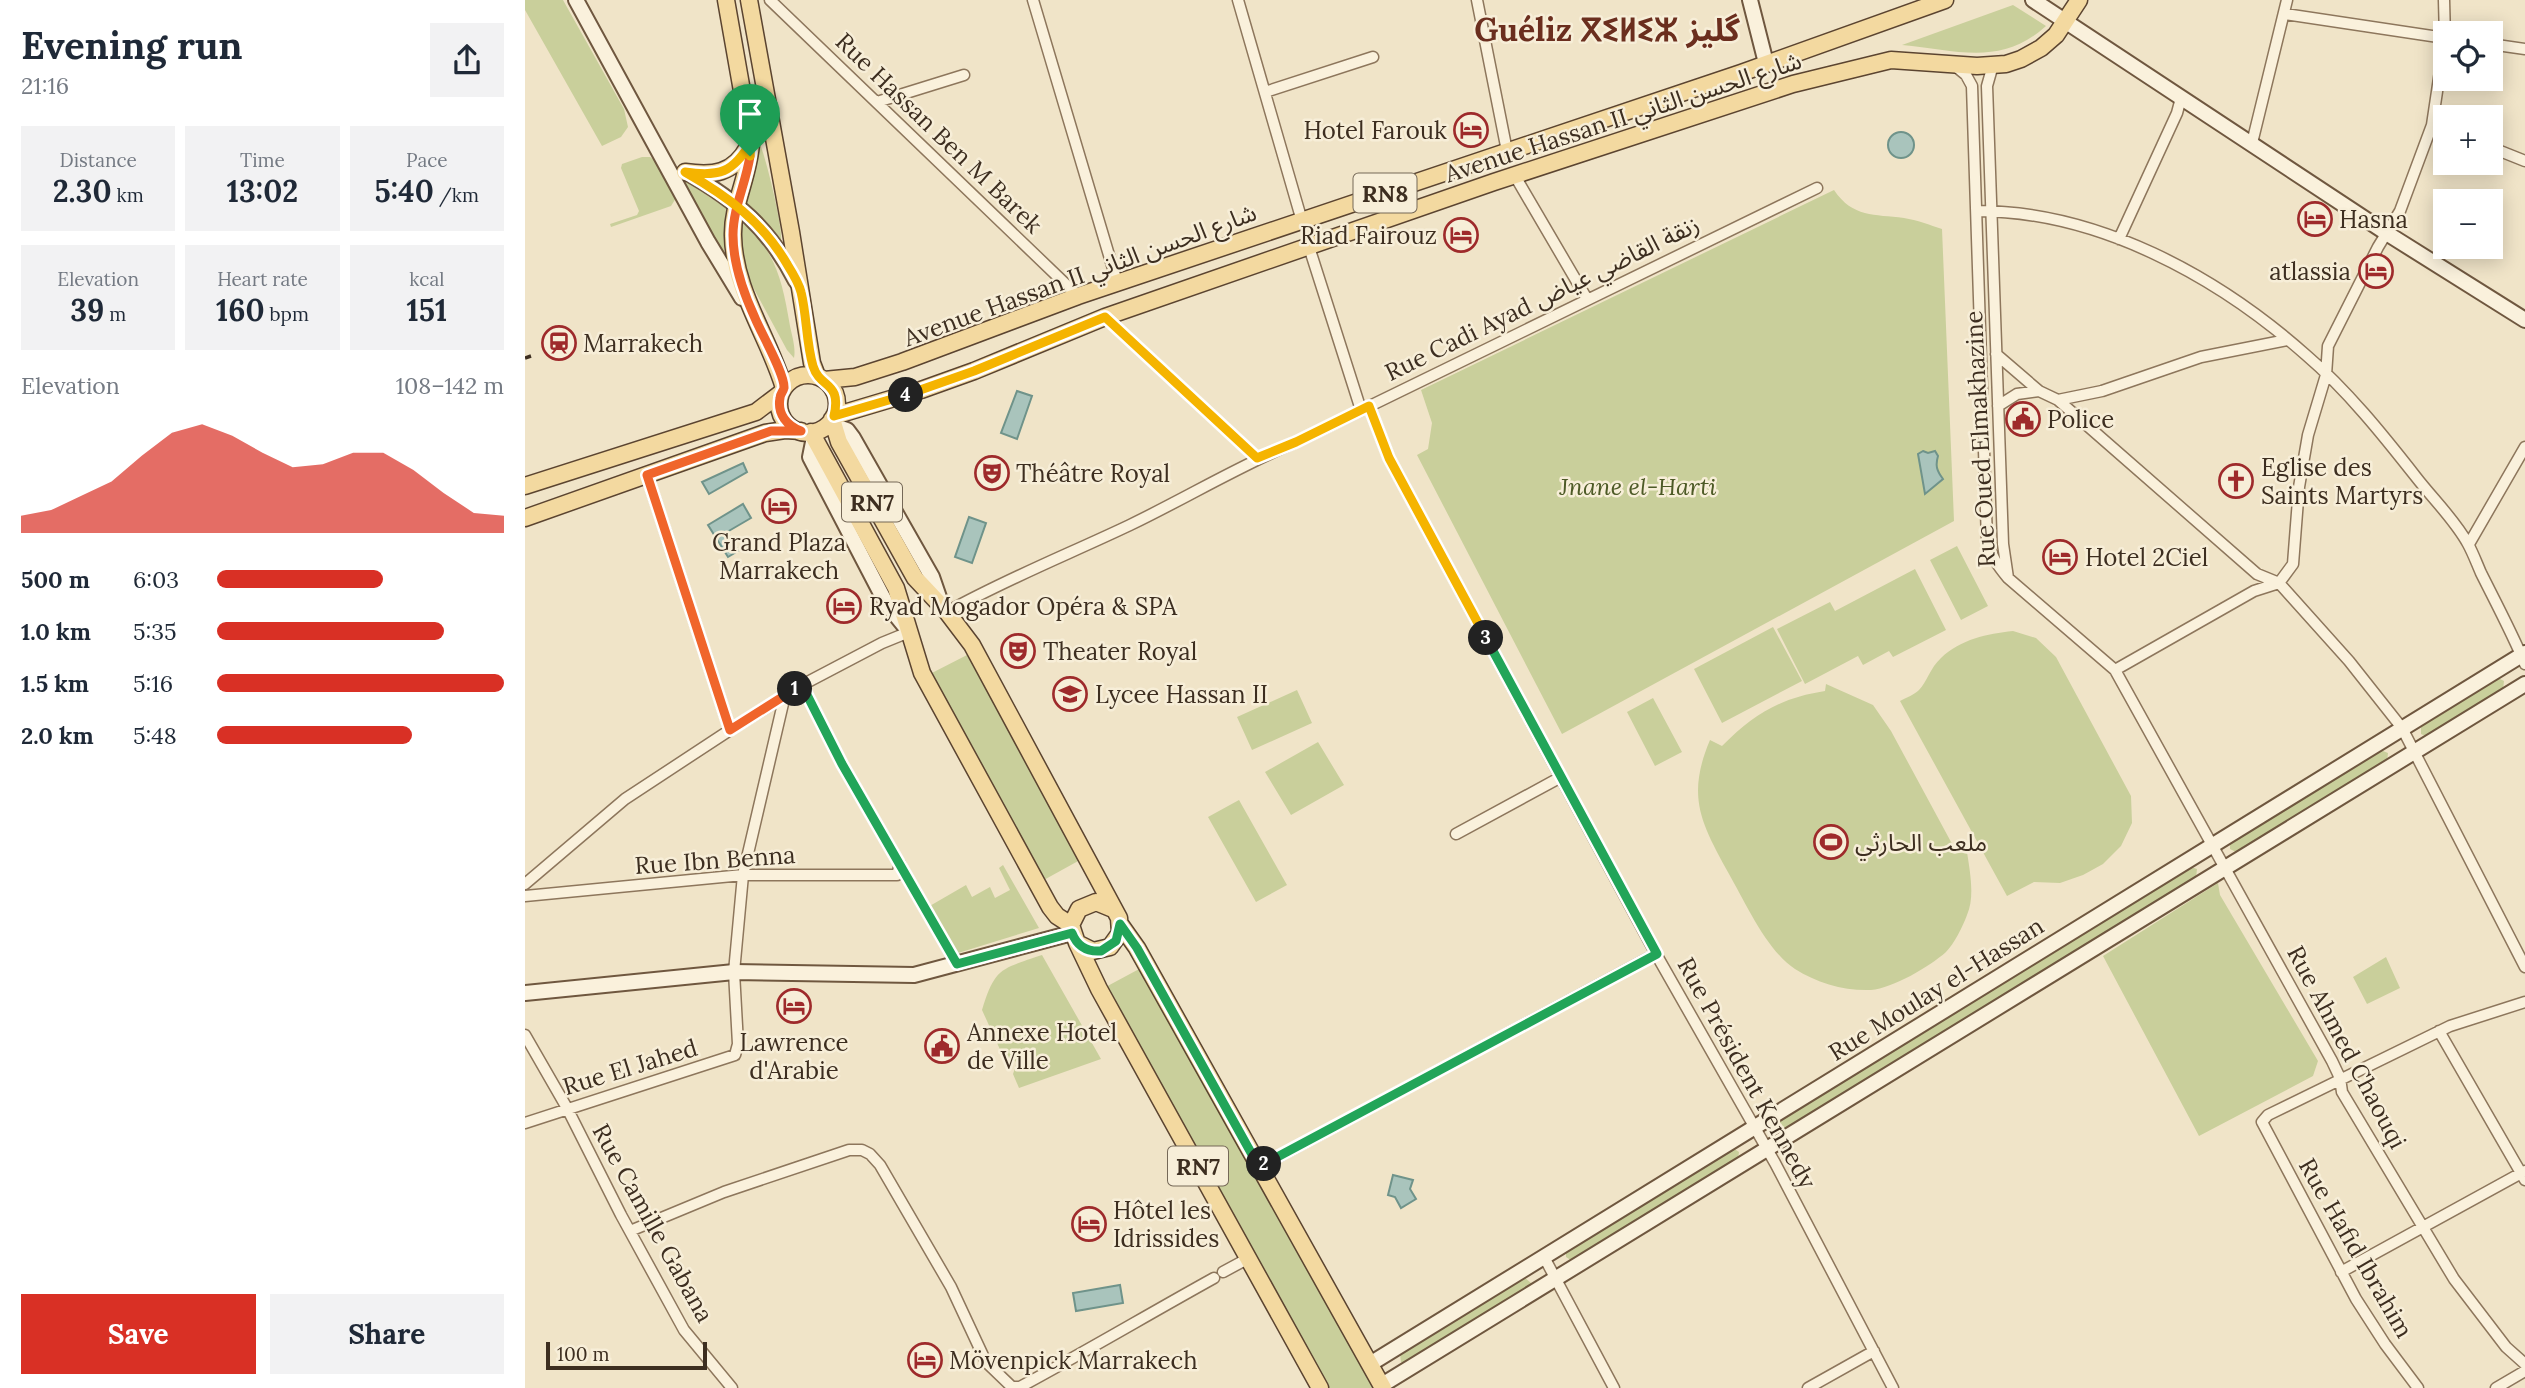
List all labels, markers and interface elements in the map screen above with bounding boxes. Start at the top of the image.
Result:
district label: Guéliz ⴳⵉⵍⵉⵣ گليز [1474,9,1740,50]
text: Evening run [21,21,243,69]
map controls [2433,21,2503,259]
button: locate [2433,21,2503,91]
button: share [430,23,504,97]
street label: Rue Hassan Ben M Barek [829,26,1049,240]
street label: Avenue Hassan II شارع الحسن الثاني [1440,45,1806,193]
text: 21:16 [21,71,69,100]
pin [720,84,780,156]
icon: arrive [731,95,769,133]
button: + [2433,105,2503,175]
hotel icon: Hotel Farouk [1452,111,1490,149]
place label: Hotel Farouk [1304,115,1447,146]
text: Distance [60,148,137,172]
text: Time [240,148,285,172]
text: Pace [406,148,448,172]
text: 2.30 [53,172,112,210]
text: 13:02 [227,172,298,210]
text: 5:40 [375,172,434,210]
road number: RN8 [1353,174,1417,212]
text: km [112,183,144,207]
text: /km [434,183,479,207]
button: − [2433,189,2503,259]
street label: Avenue Hassan II شارع الحسن الثاني [898,197,1262,357]
hotel icon: Hasna [2296,200,2334,238]
place label: Hasna [2339,204,2408,235]
street label: Rue Cadi Ayad زنقة القاضي عياض [1380,208,1706,391]
hotel icon: Riad Fairouz [1442,216,1480,254]
place label: Riad Fairouz [1300,220,1437,251]
hotel icon: atlassia [2357,252,2395,290]
place label: atlassia [2269,256,2351,287]
text: Elevation [57,267,139,291]
text: Heart rate [217,267,308,291]
text: kcal [409,267,444,291]
text: 39 [70,291,104,329]
text: 160 [216,291,265,329]
text: 151 [407,291,447,329]
text: m [104,302,126,326]
text: bpm [265,302,309,326]
street label: Rue Oued Elmakhazine [1958,310,2002,568]
station icon: Marrakech [540,324,578,362]
place label: Marrakech [583,328,703,359]
text: Elevation [21,371,120,400]
text: 108–142 m [396,371,504,400]
pin: 4 [889,378,923,412]
text: 4 [900,382,911,406]
public building icon: Police [2004,400,2042,438]
place label: Police [2047,404,2114,435]
place label: Eglise des Saints Martyrs [2261,452,2423,511]
theatre icon: Théâtre Royal [973,454,1011,492]
place label: Théâtre Royal [1016,458,1170,489]
church icon: Eglise des Saints Martyrs [2217,462,2255,500]
park label: Jnane el-Harti [1558,471,1717,502]
road number: RN7 [842,482,902,522]
hotel icon: Grand Plaza Marrakech [760,487,798,525]
place label: Grand Plaza Marrakech [712,527,846,586]
hotel icon: Hotel 2Ciel [2041,538,2079,576]
place label: Hotel 2Ciel [2085,542,2208,573]
text: 500 m [21,565,90,594]
text: 6:03 [133,565,179,594]
hotel icon: Ryad Mogador Opéra & SPA [825,587,863,625]
place label: Ryad Mogador Opéra & SPA [869,591,1178,622]
text: 1.0 km [21,617,91,646]
text: 5:35 [133,617,177,646]
pin: 3 [1469,620,1503,656]
text: 3 [1480,625,1491,649]
theatre icon: Theater Royal [999,632,1037,670]
place label: Theater Royal [1043,636,1197,667]
text: 1.5 km [21,669,89,698]
text: 5:16 [133,669,173,698]
pin: 1 [777,672,813,706]
school or university icon: Lycee Hassan II [1051,675,1089,713]
text: 1 [791,676,798,700]
place label: Lycee Hassan II [1095,679,1268,710]
text: 2.0 km [21,721,94,750]
text: 5:48 [133,721,177,750]
sports icon: ملعب الحارثي [1812,823,1850,861]
place label: ملعب الحارثي [1855,827,1987,861]
street label: Rue Ibn Benna [634,839,796,881]
street label: Rue Moulay el-Hassan [1823,910,2049,1068]
street label: Rue Ahmed Chaouqi [2280,940,2414,1154]
street label: Rue Président Kennedy [1671,952,1824,1194]
hotel icon: Lawrence d'Arabie [775,987,813,1025]
place label: Annexe Hotel de Ville [966,1017,1117,1076]
place label: Lawrence d'Arabie [739,1027,849,1086]
public building icon: Annexe Hotel de Ville [923,1027,961,1065]
street label: Rue El Jahed [559,1032,701,1102]
street label: Rue Camille Gabana [586,1118,720,1328]
pin: 2 [1247,1146,1281,1182]
road number: RN7 [1168,1147,1228,1186]
text: 2 [1258,1151,1269,1175]
street label: Rue Hafid Ibrahim [2292,1153,2420,1343]
place label: Hôtel les Idrissides [1113,1195,1219,1254]
hotel icon: Hôtel les Idrissides [1070,1205,1108,1243]
button: Save [21,1294,256,1374]
button: Share [270,1294,504,1374]
scale bar [546,1339,707,1371]
hotel icon: Mövenpick Marrakech [906,1341,944,1379]
text: 100 m [557,1342,610,1366]
place label: Mövenpick Marrakech [949,1345,1198,1376]

